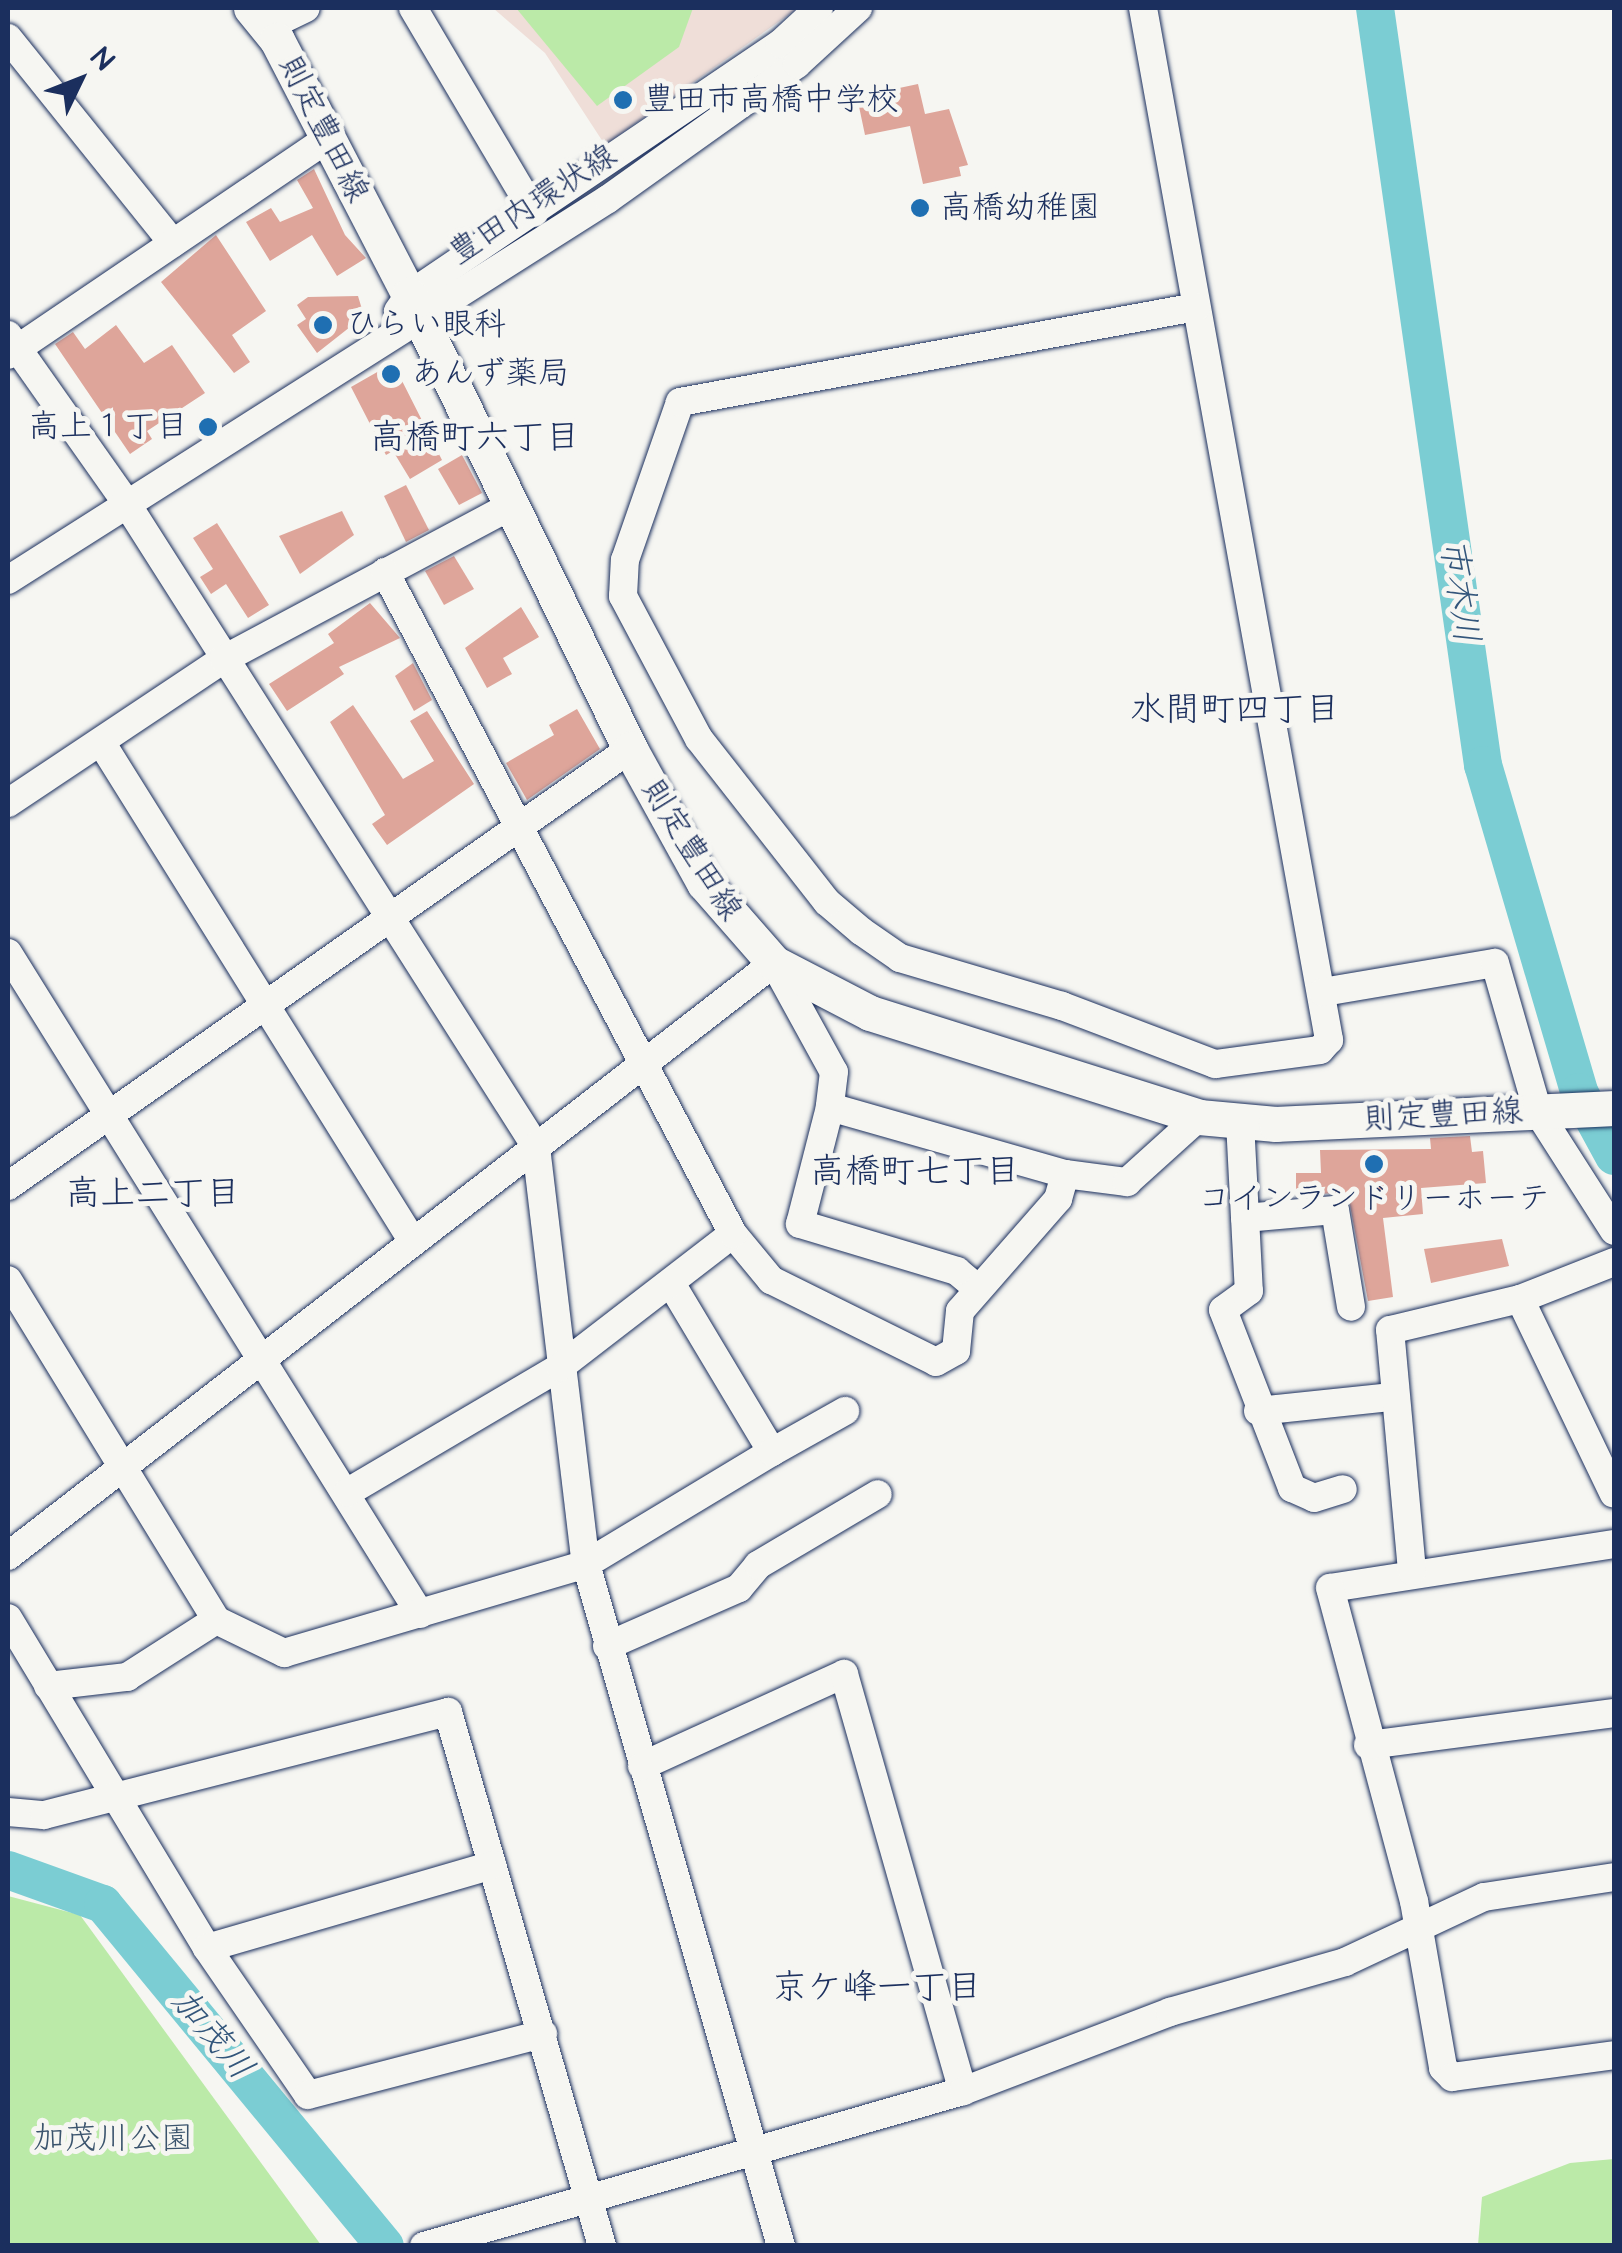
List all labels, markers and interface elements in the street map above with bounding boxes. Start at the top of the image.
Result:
north arrow [30,30,130,130]
text: N [82,39,123,79]
street label: 則定豊田線 [270,49,376,209]
place label: 豊田市高橋中学校 [643,81,899,119]
marker: 豊田市高橋中学校 [612,89,634,111]
street label: 豊田内環状線 [442,137,624,273]
place label: 高橋幼稚園 [940,189,1100,227]
marker: 高橋幼稚園 [909,197,931,219]
place label: ひらい眼科 [346,306,506,344]
marker: ひらい眼科 [310,312,336,338]
place label: あんず薬局 [411,355,571,393]
marker: あんず薬局 [380,363,402,385]
place label: 高上１丁目 [28,408,188,446]
marker: 高上１丁目 [197,416,219,438]
district label: 高橋町六丁目 [370,417,580,459]
water label: 市木川 [1431,536,1487,646]
district label: 水間町四丁目 [1130,689,1340,731]
street label: 則定豊田線 [632,772,750,928]
street label: 則定豊田線 [1362,1093,1524,1139]
district label: 高橋町七丁目 [810,1151,1020,1193]
marker: コインランドリーホーテ [1363,1153,1385,1175]
district label: 高上二丁目 [66,1173,240,1215]
place label: コインランドリーホーテ [1198,1180,1550,1218]
district label: 京ケ峰一丁目 [772,1967,982,2009]
water label: 加茂川 [162,1981,262,2089]
park label: 加茂川公園 [33,2120,193,2158]

